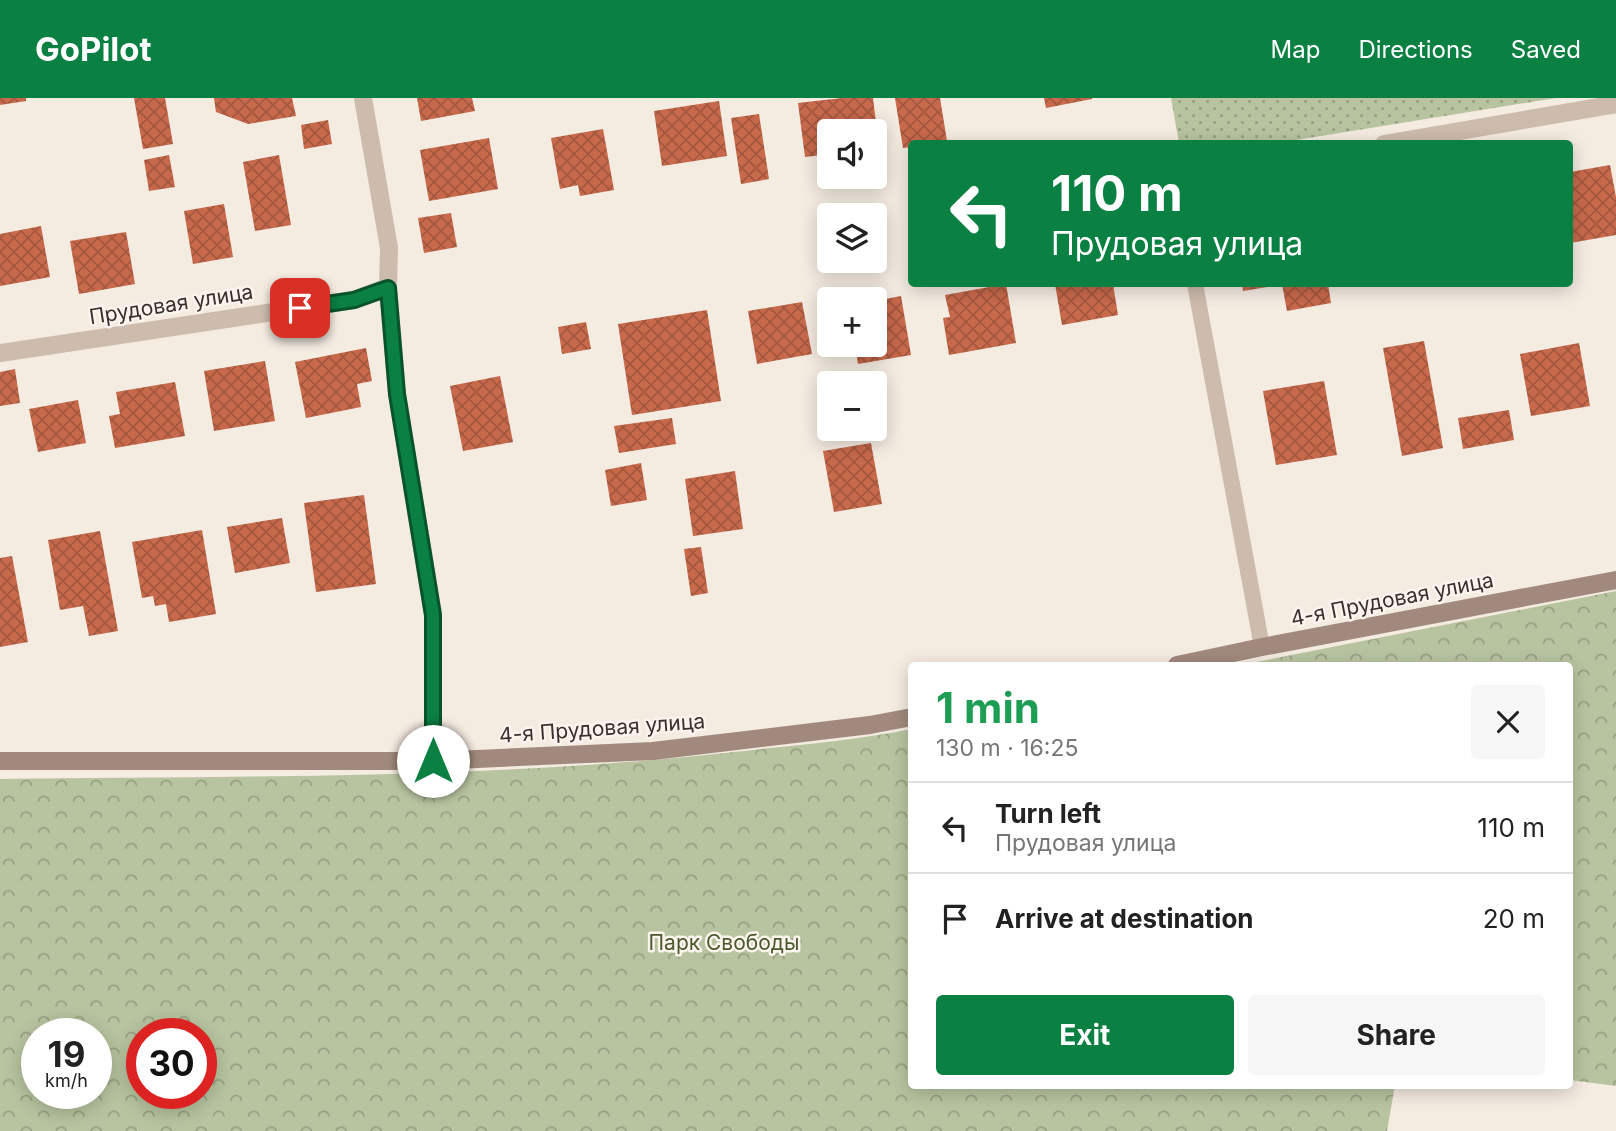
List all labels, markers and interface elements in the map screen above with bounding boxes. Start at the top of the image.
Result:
text: GoPilot [35,29,152,69]
text: Map [1271,35,1320,64]
text: Directions [1358,35,1473,64]
text: Saved [1511,35,1581,64]
map controls [817,119,887,441]
button: sound [817,119,887,189]
text: 110 m [1051,164,1183,223]
icon: left [936,168,1027,259]
button: layers [817,203,887,273]
text: Прудовая улица [1051,224,1303,263]
pin [270,278,330,338]
street label: Прудовая улица [87,279,255,329]
button: + [817,287,887,357]
icon: arrive [281,289,319,327]
button: − [817,371,887,441]
street label: 4-я Прудовая улица [1288,567,1496,631]
text: 1 min [936,682,1040,733]
button: close [1471,685,1545,759]
street label: 4-я Прудовая улица [498,708,706,748]
position arrow [396,724,470,798]
text: 130 m · 16:25 [936,734,1079,762]
text: Turn left [995,798,1101,829]
icon: left [936,809,974,847]
text: 110 m [1477,812,1545,843]
text: Прудовая улица [995,829,1176,857]
icon: arrive [936,900,974,938]
text: Arrive at destination [995,903,1254,934]
text: 20 m [1483,903,1545,934]
park label: Парк Свободы [648,930,800,955]
button: Exit [936,995,1234,1075]
button: Share [1248,995,1545,1075]
speed limit sign: 30 [126,1018,217,1109]
text: 19 [48,1033,85,1075]
text: km/h [45,1070,88,1091]

